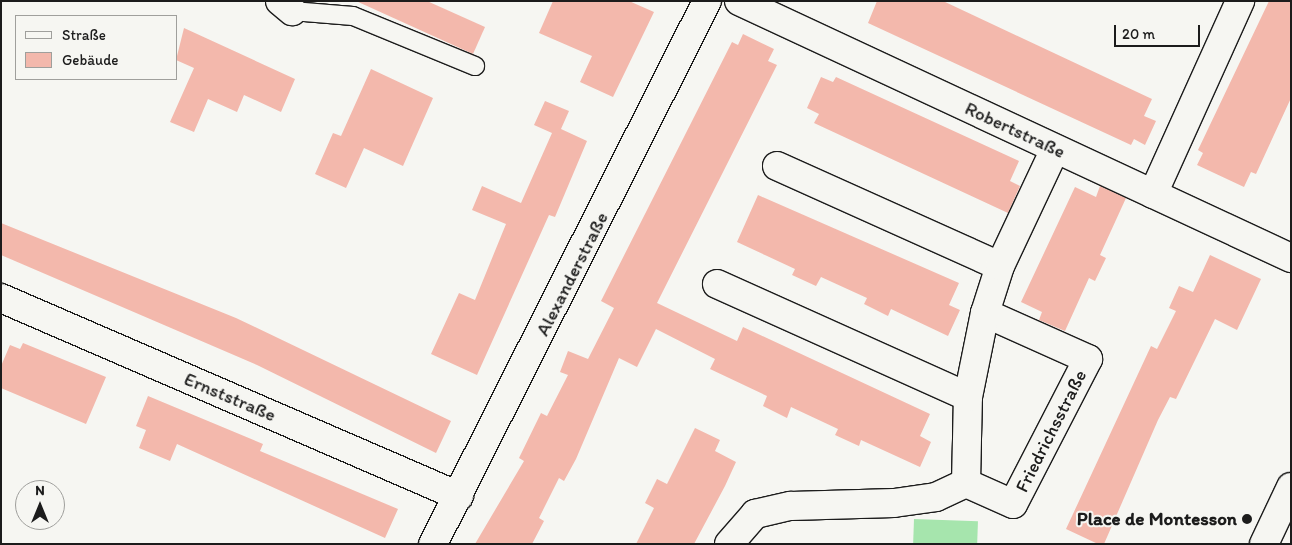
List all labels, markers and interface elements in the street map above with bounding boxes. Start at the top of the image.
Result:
legend [15,15,178,80]
scale bar [1117,15,1203,47]
text: 20 m [1122,25,1155,43]
text: Straße [62,26,106,44]
text: Gebäude [62,51,119,69]
street label: Robertstraße [961,97,1069,163]
street label: Alexanderstraße [531,208,613,340]
street label: Friedrichsstraße [1010,366,1092,496]
street label: Ernststraße [181,367,279,427]
north arrow [15,480,65,530]
text: N [35,482,45,499]
place label: Place de Montesson [1077,508,1237,530]
marker: Place de Montesson [1241,513,1253,525]

